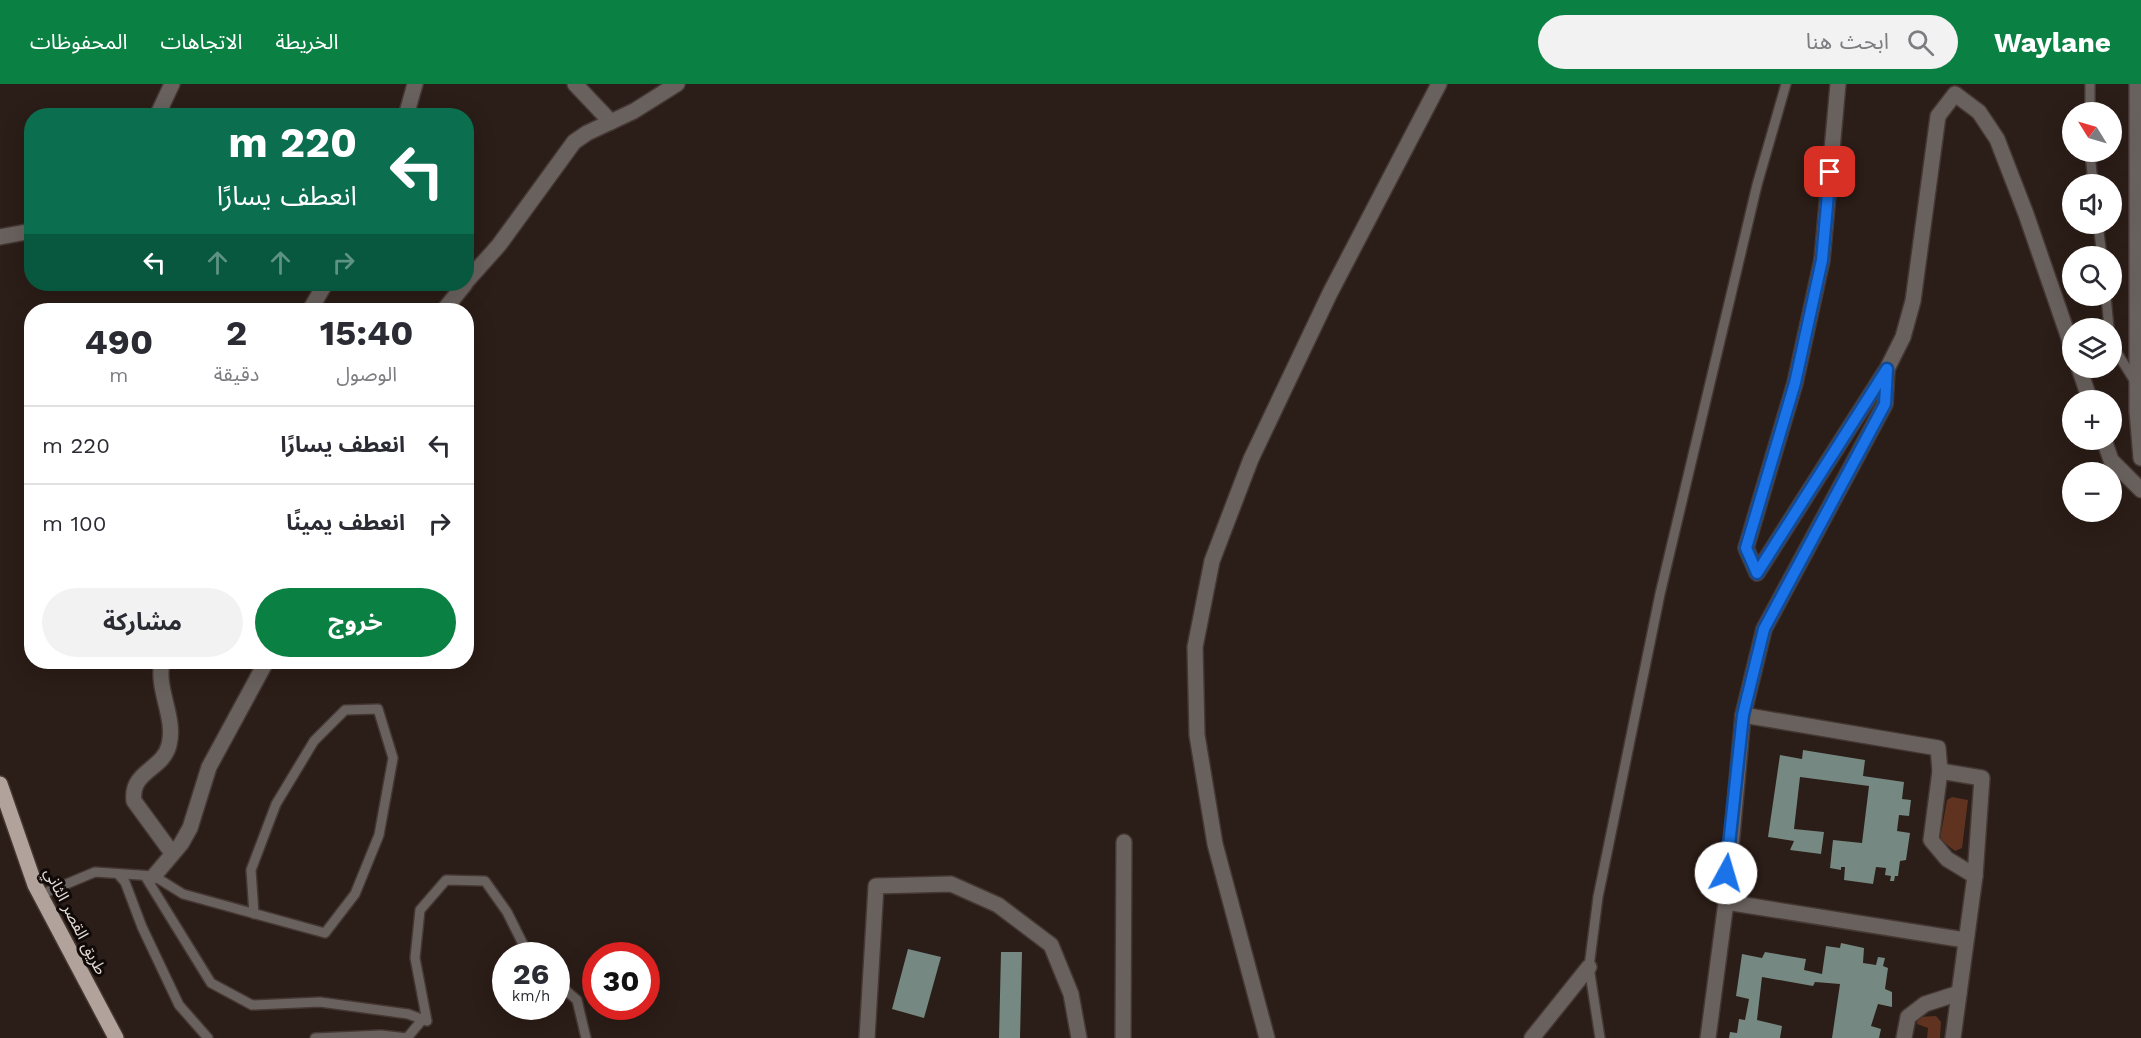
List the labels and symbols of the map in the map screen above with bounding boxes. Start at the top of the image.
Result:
north arrow [2062,102,2122,162]
pin [1804,146,1855,197]
position arrow [1694,841,1758,905]
street label: طريق القصر الثاني [38,865,111,979]
speed limit sign: 30 [582,942,660,1020]

